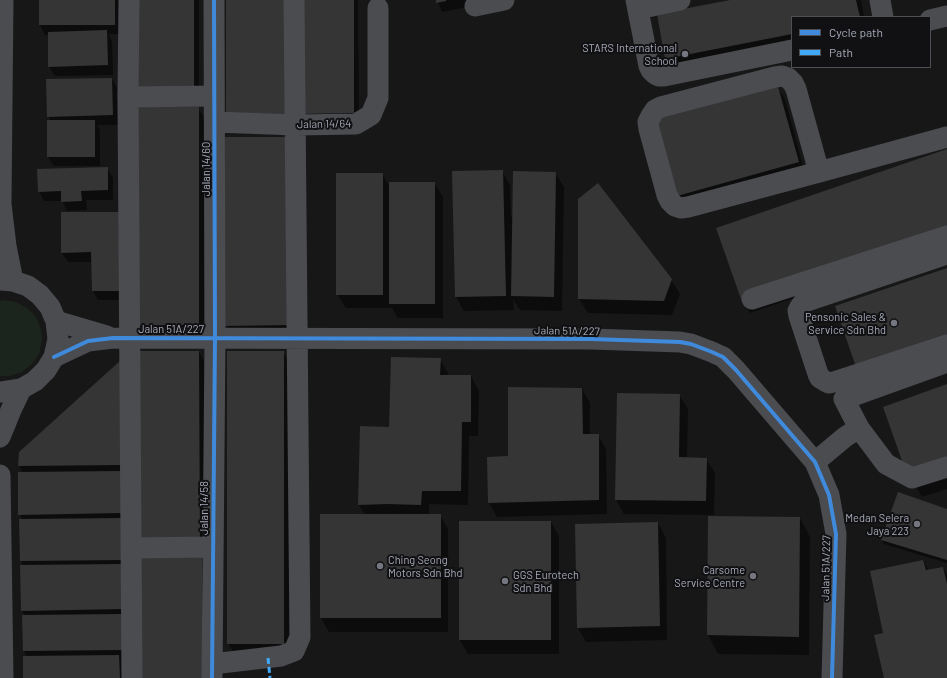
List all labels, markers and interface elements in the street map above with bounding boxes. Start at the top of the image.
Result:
legend [791,16,931,68]
text: Cycle path [829,25,883,39]
place label: STARS International School [582,41,677,67]
text: Path [829,45,853,59]
marker: STARS International School [680,49,690,59]
street label: Jalan 14/64 [297,117,351,131]
street label: Jalan 14/60 [199,142,213,196]
place label: Pensonic Sales & Service Sdn Bhd [805,310,886,336]
marker: Pensonic Sales & Service Sdn Bhd [889,318,899,328]
street label: Jalan 51A/227 [138,322,204,336]
street label: Jalan 51A/227 [534,324,600,338]
street label: Jalan 14/58 [197,481,211,535]
place label: Medan Selera Jaya 223 [845,511,909,537]
marker: Medan Selera Jaya 223 [912,519,922,529]
street label: Jalan 51A/227 [819,535,833,601]
place label: Ching Seong Motors Sdn Bhd [388,553,462,579]
marker: Ching Seong Motors Sdn Bhd [375,561,385,571]
place label: Carsome Service Centre [674,563,745,589]
place label: GGS Eurotech Sdn Bhd [513,568,579,594]
marker: Carsome Service Centre [748,571,758,581]
marker: GGS Eurotech Sdn Bhd [500,576,510,586]

